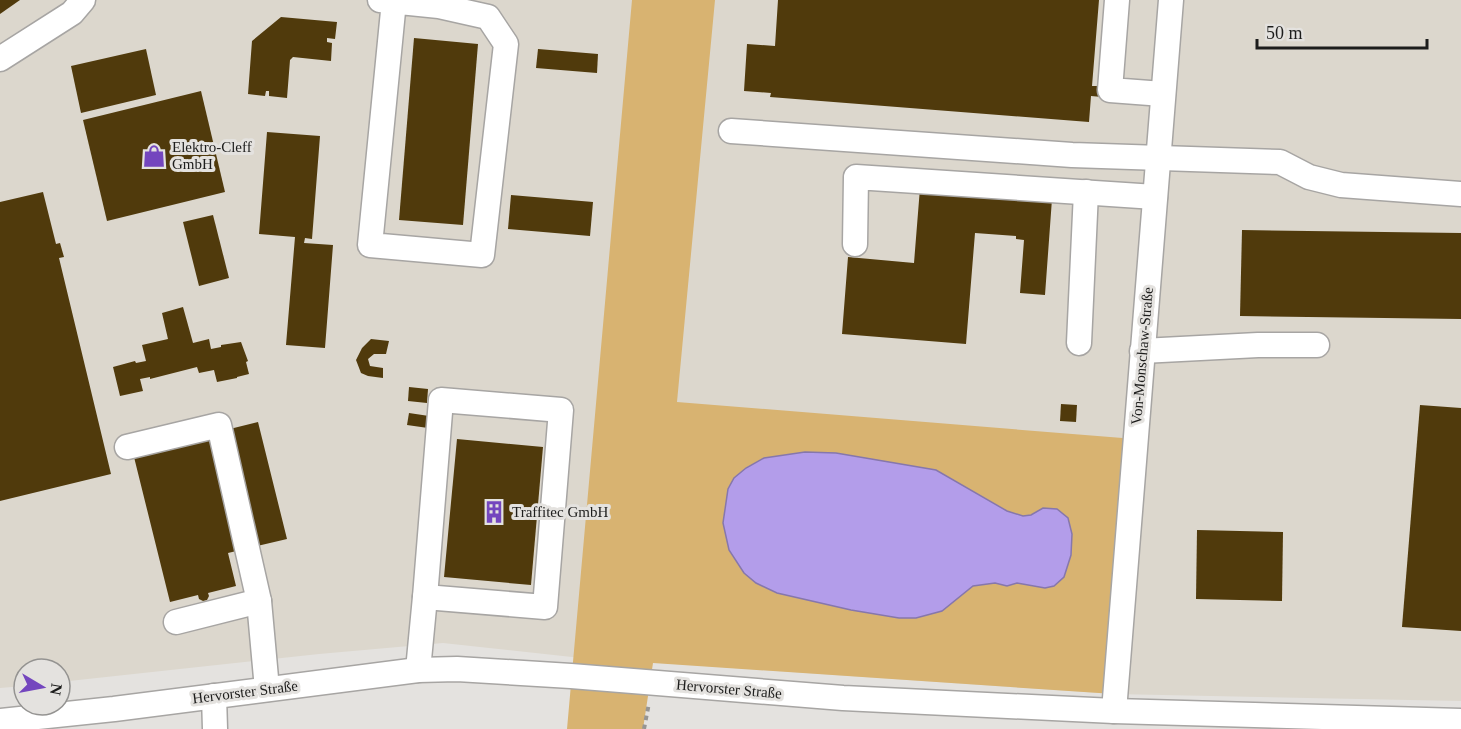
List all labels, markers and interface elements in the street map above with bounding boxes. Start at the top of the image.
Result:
scale bar [1257,12,1426,50]
text: 50 m [1266,23,1303,43]
place label: Elektro-Cleff GmbH [172,139,252,172]
shop icon: Elektro-Cleff GmbH [141,143,167,169]
street label: Von-Monschaw-Straße [1128,286,1156,425]
building icon: Traffitec GmbH [481,499,507,525]
place label: Traffitec GmbH [512,504,608,520]
north arrow [12,657,72,717]
street label: Hervorster Straße [675,676,783,702]
street label: Hervorster Straße [191,678,299,706]
text: N [47,682,66,697]

